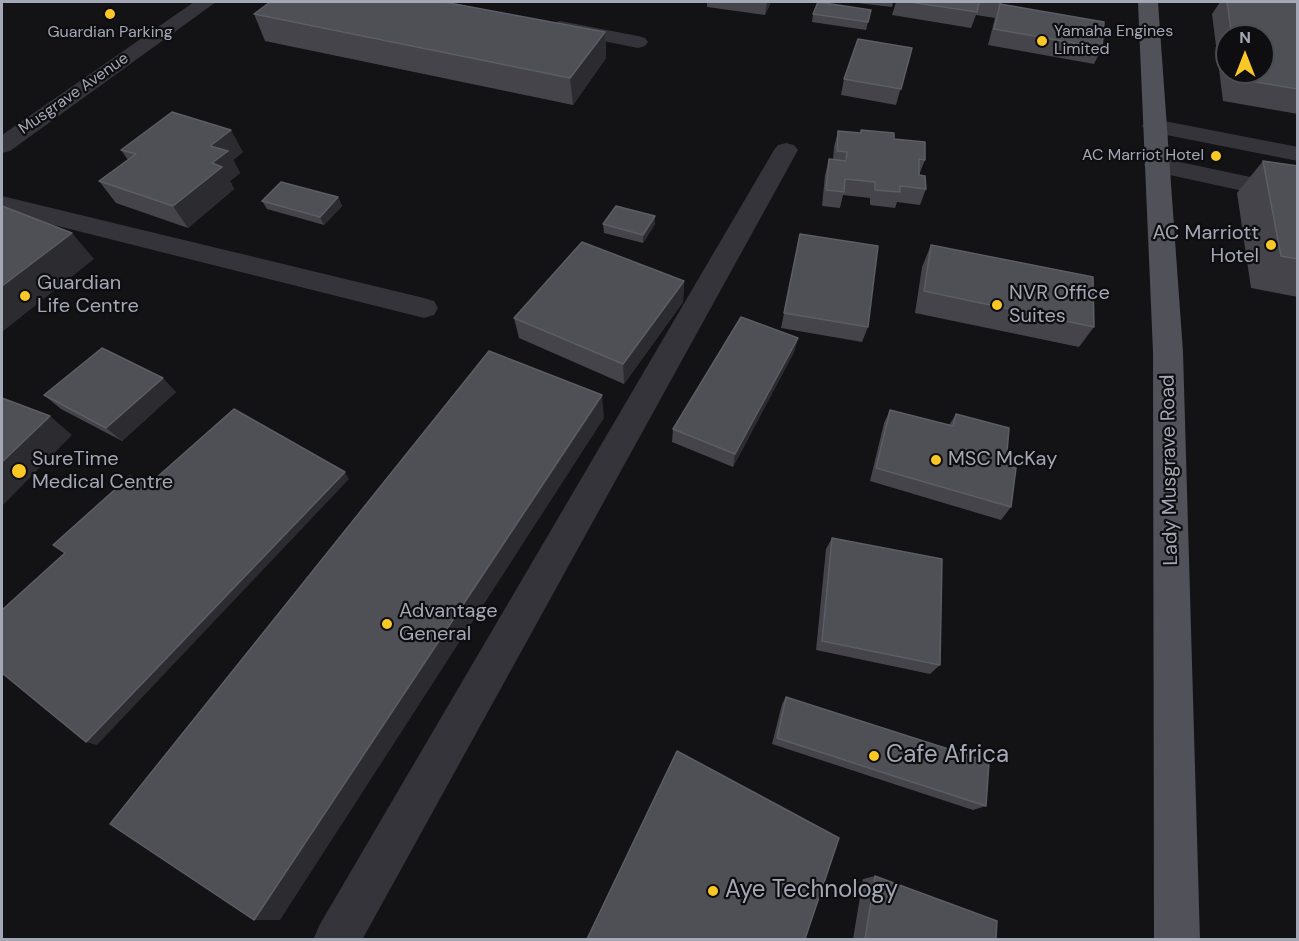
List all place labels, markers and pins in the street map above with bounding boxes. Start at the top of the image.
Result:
marker: Guardian Parking [103,7,117,21]
place label: Yamaha Engines Limited [1054,22,1173,60]
place label: Guardian Parking [47,23,173,43]
marker: Yamaha Engines Limited [1035,34,1049,48]
place label: AC Marriot Hotel [1082,146,1204,166]
marker: AC Marriot Hotel [1209,149,1223,163]
place label: AC Marriott Hotel [1152,222,1259,269]
marker: AC Marriott Hotel [1264,238,1278,252]
place label: Guardian Life Centre [37,272,139,319]
place label: NVR Office Suites [1009,282,1110,329]
marker: Guardian Life Centre [18,289,32,303]
marker: NVR Office Suites [990,298,1004,312]
place label: SureTime Medical Centre [32,448,173,495]
place label: MSC McKay [948,448,1057,472]
marker: MSC McKay [929,453,943,467]
marker: SureTime Medical Centre [10,462,28,480]
place label: Advantage General [399,600,498,647]
marker: Advantage General [380,617,394,631]
place label: Cafe Africa [886,742,1009,770]
marker: Cafe Africa [867,749,881,763]
place label: Aye Technology [725,877,898,905]
marker: Aye Technology [706,884,720,898]

